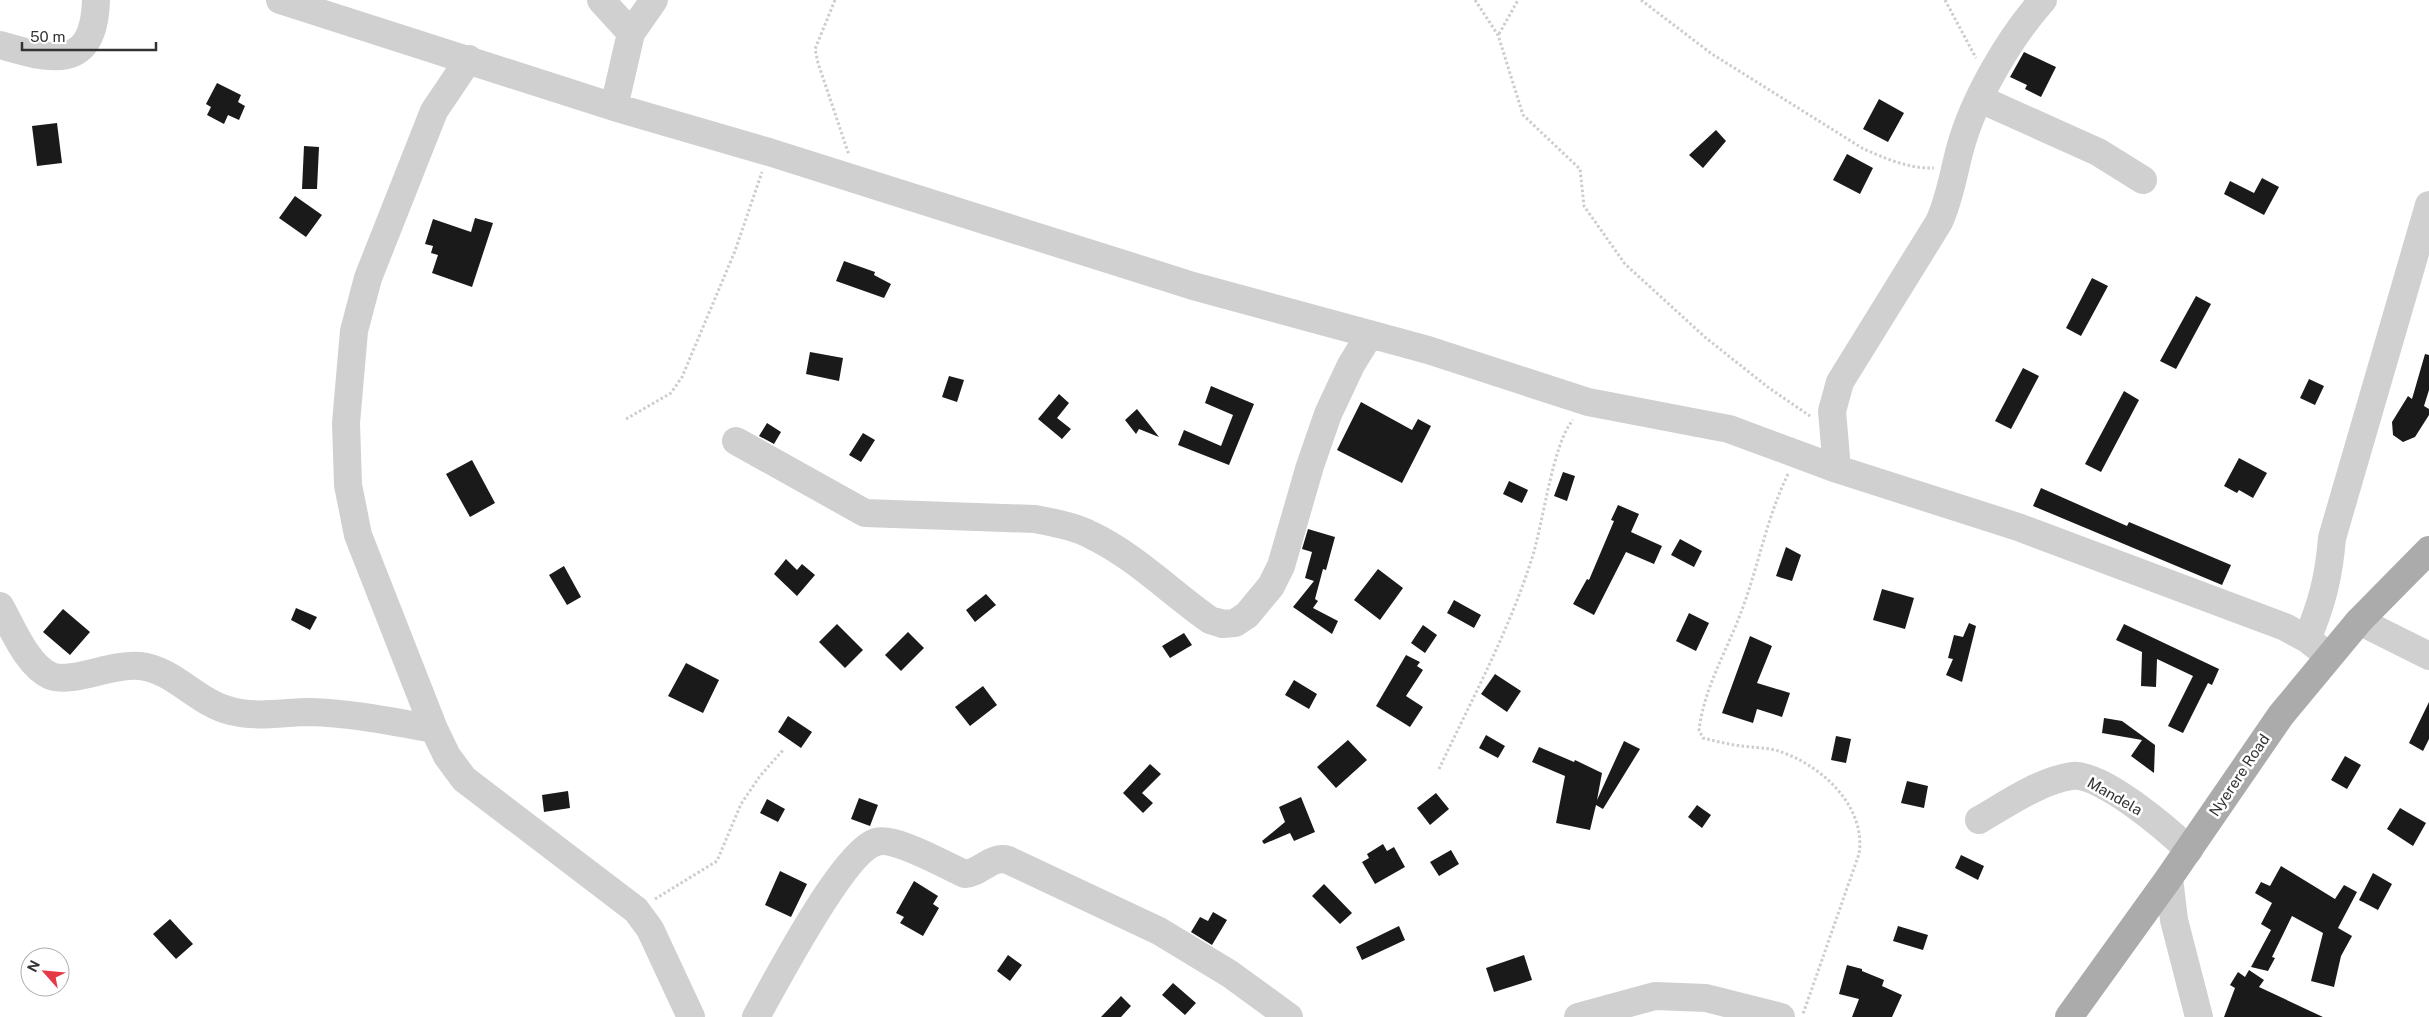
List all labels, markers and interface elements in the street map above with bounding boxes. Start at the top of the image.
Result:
scale bar [22,20,156,52]
text: 50 m [30,28,65,45]
street label: Nyerere Road [2205,731,2273,819]
street label: Mandela [2085,774,2145,818]
north arrow [20,947,70,997]
text: N [24,958,43,975]

